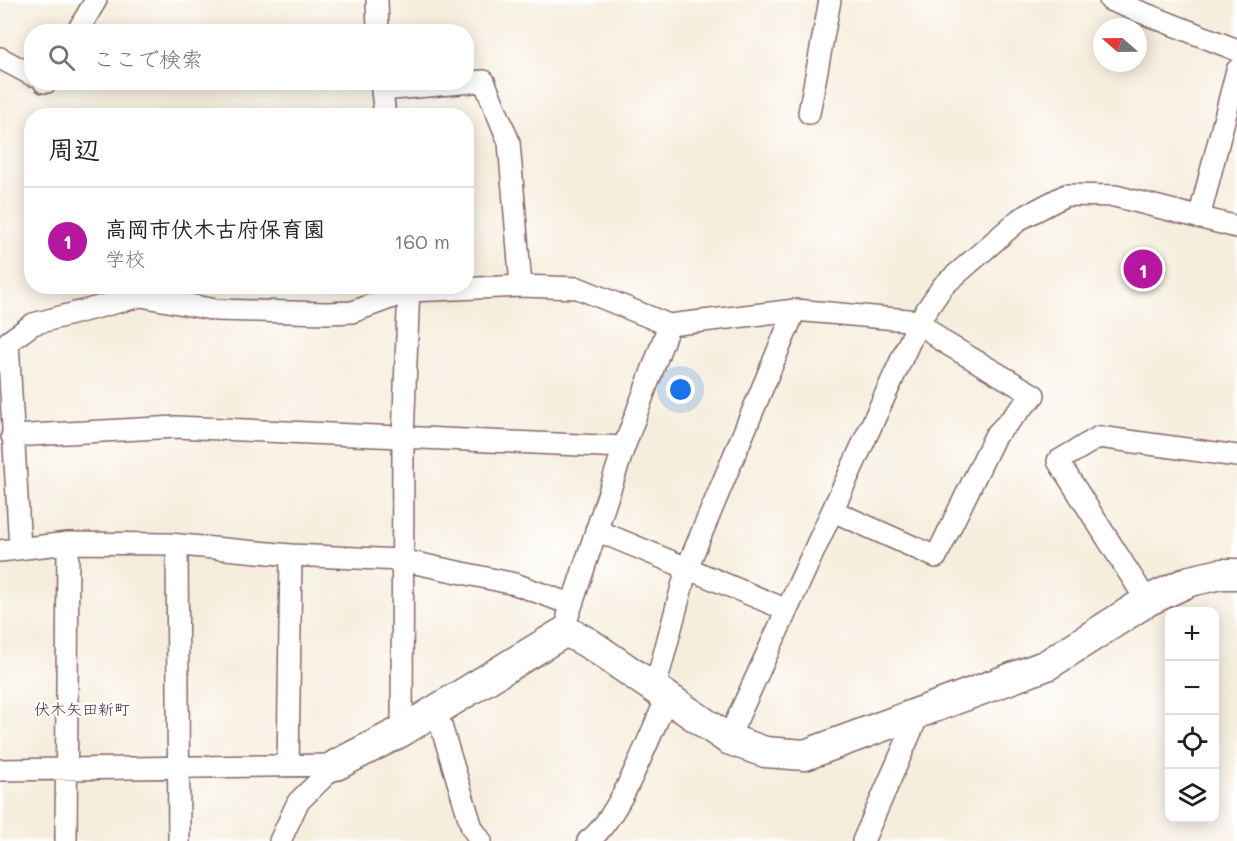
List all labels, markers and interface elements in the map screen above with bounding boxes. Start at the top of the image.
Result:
north arrow [1093,18,1147,72]
search box [24,24,474,90]
icon: search [45,41,78,74]
text: ここで検索 [93,44,203,73]
text: 周辺 [48,132,100,166]
text: 高岡市伏木古府保育園 [105,214,325,243]
text: 1 [63,228,72,254]
text: 160 m [394,228,450,254]
text: 学校 [105,245,145,271]
pin: 1 [1124,246,1162,292]
your location [666,375,695,404]
map controls [1165,607,1219,823]
button: + [1165,607,1219,661]
button: − [1165,661,1219,715]
district label: 伏木矢田新町 [34,698,130,719]
button: locate [1165,715,1219,769]
button: layers [1165,769,1219,823]

